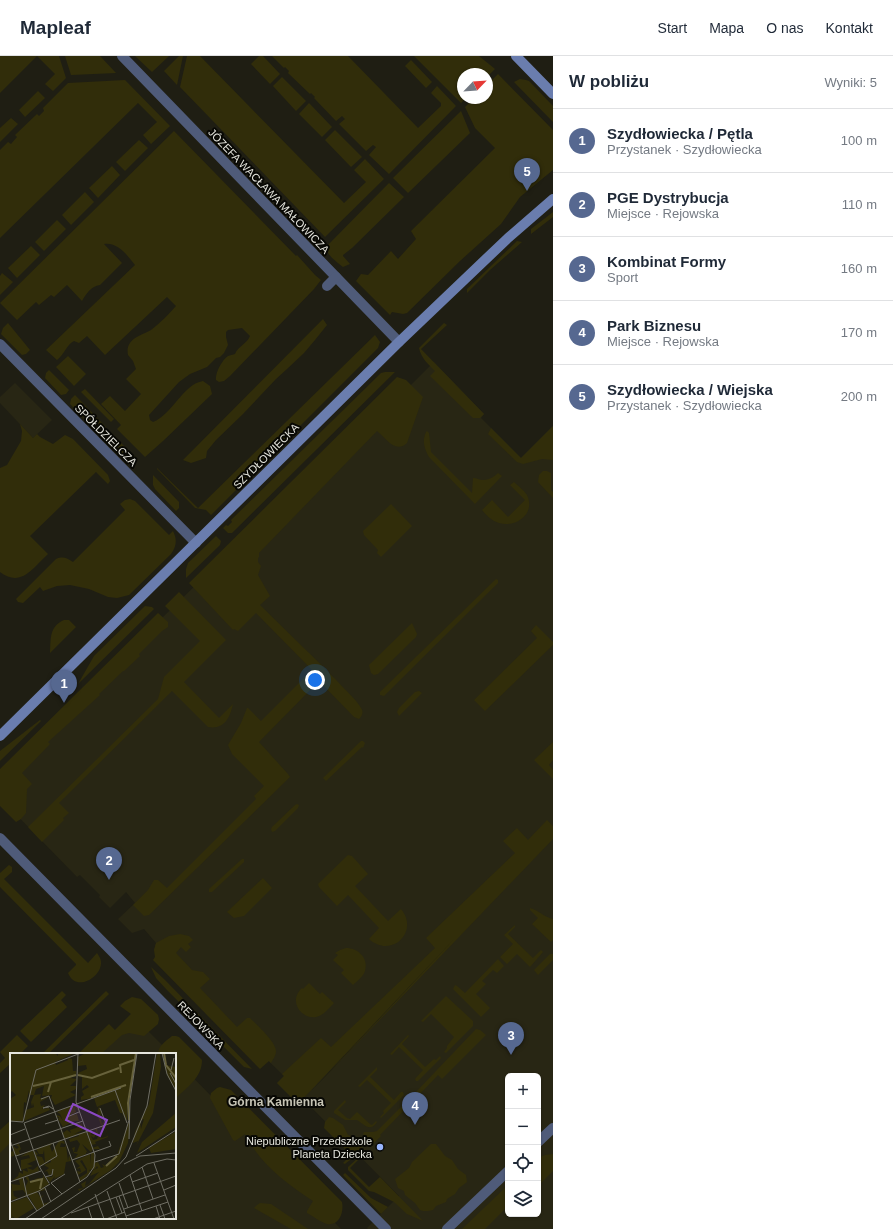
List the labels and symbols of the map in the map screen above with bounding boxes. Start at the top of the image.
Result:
north arrow [457,68,493,104]
street label: JÓZEFA WACŁAWA MAŁOWICZA [206,126,332,256]
pin: 5 [514,158,540,191]
street label: SPÓŁDZIELCZA [73,402,140,469]
street label: SZYDŁOWIECKA [231,420,302,491]
pin: 1 [51,670,77,703]
your location [305,670,325,690]
pin: 2 [96,847,122,880]
street label: REJOWSKA [175,999,227,1052]
pin: 3 [498,1022,524,1055]
inset map [10,1053,176,1219]
pin: 4 [402,1092,428,1125]
district label: Górna Kamienna [228,1095,324,1109]
place label: Niepubliczne Przedszkole Planeta Dziecka [246,1135,373,1160]
marker: Niepubliczne Przedszkole Planeta Dziecka [375,1142,385,1152]

